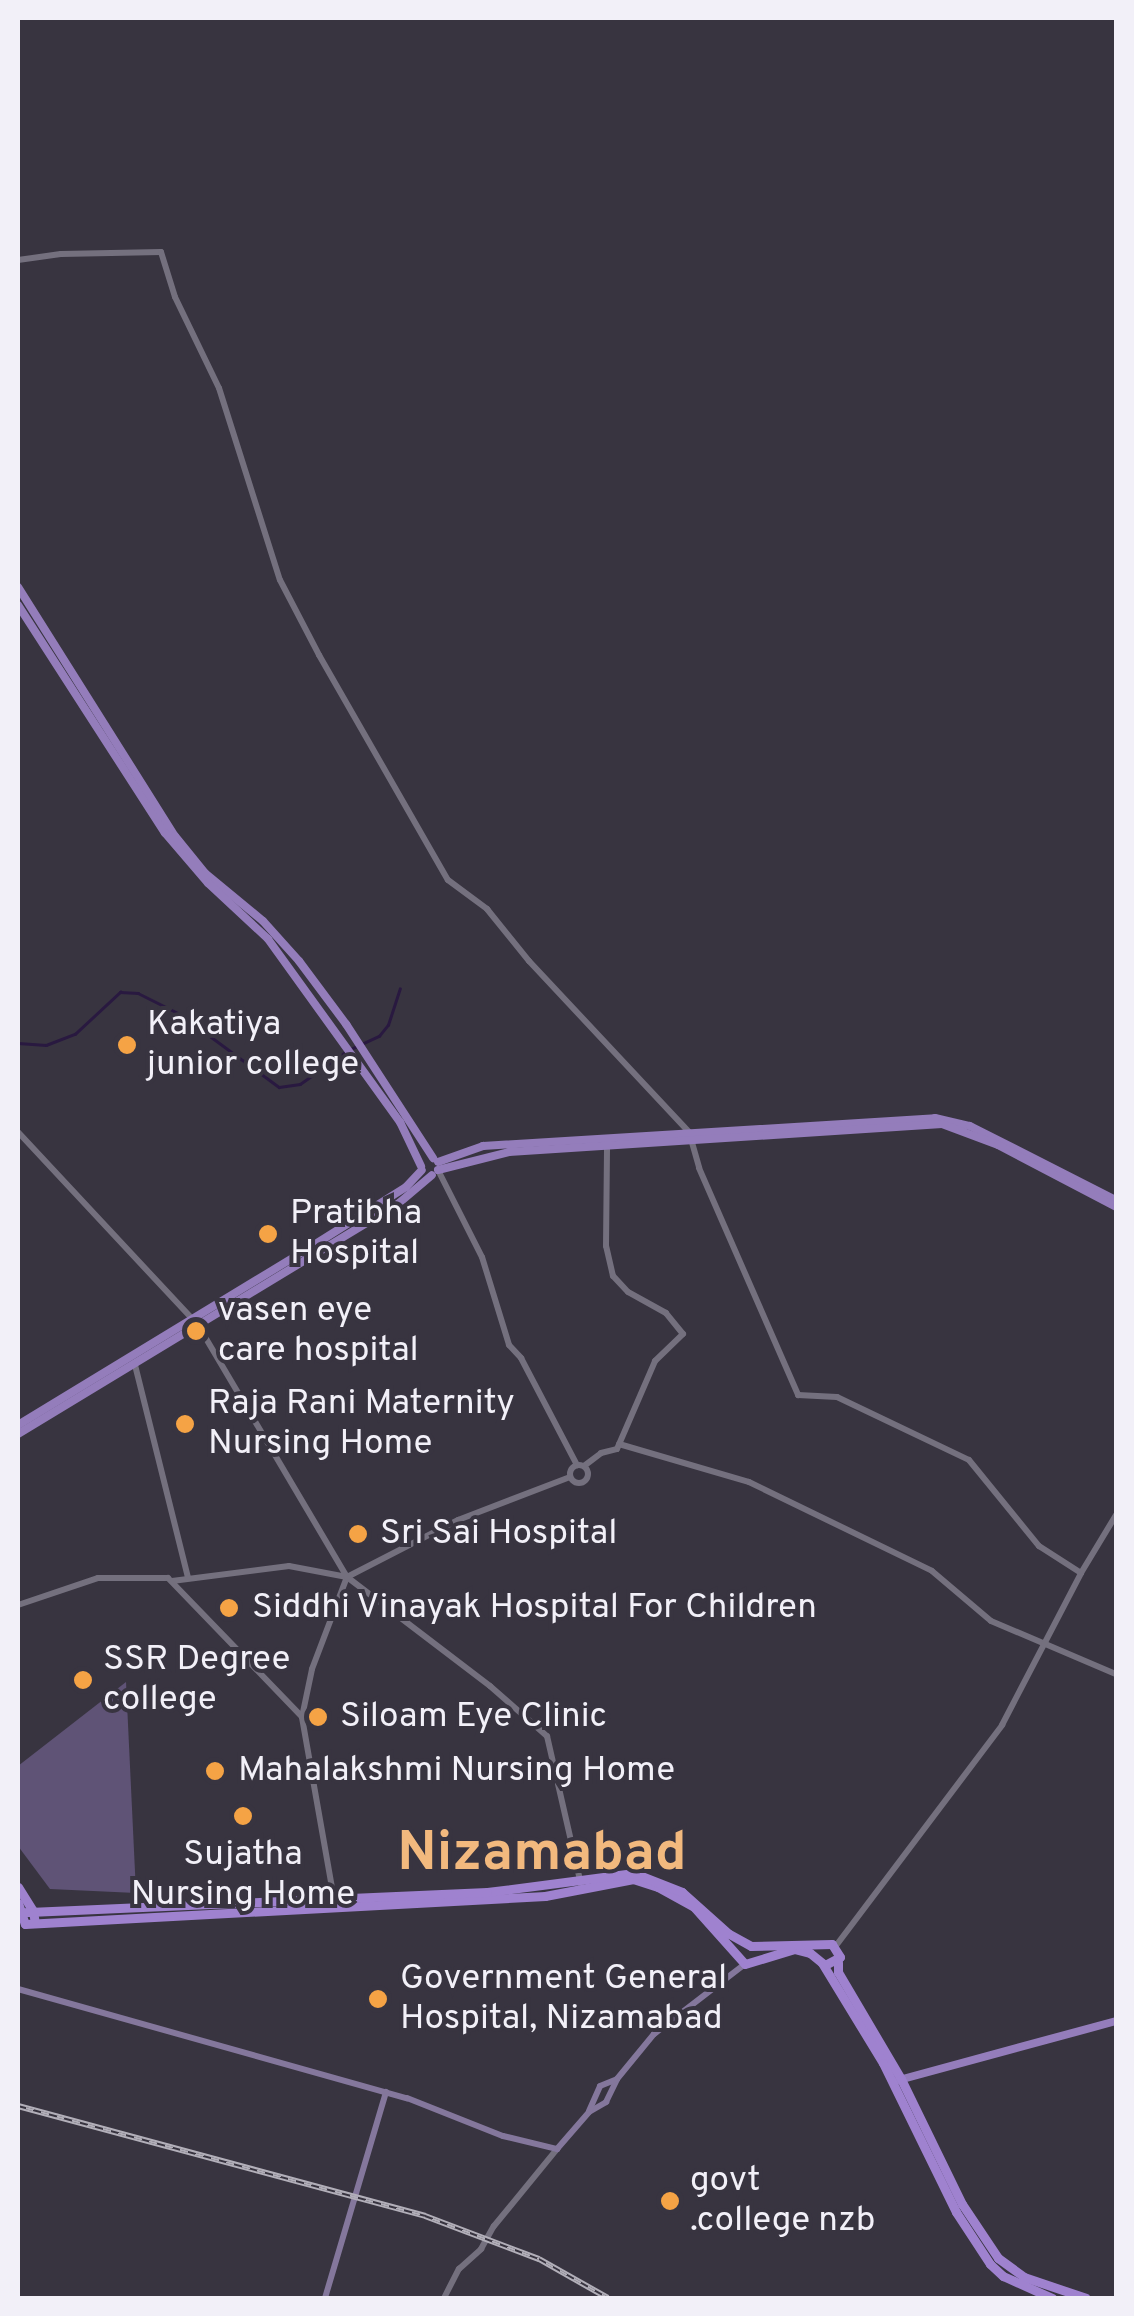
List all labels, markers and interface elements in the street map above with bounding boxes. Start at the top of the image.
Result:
place label: Kakatiya junior college [147,1004,359,1086]
marker: Kakatiya junior college [116,1034,138,1056]
place label: Pratibha Hospital [290,1193,422,1275]
marker: Pratibha Hospital [255,1221,281,1247]
place label: vasen eye care hospital [218,1290,419,1372]
marker: vasen eye care hospital [183,1318,209,1344]
place label: Raja Rani Maternity Nursing Home [208,1383,515,1465]
marker: Raja Rani Maternity Nursing Home [172,1411,198,1437]
place label: Sri Sai Hospital [380,1513,617,1555]
marker: Sri Sai Hospital [345,1521,371,1547]
place label: Siddhi Vinayak Hospital For Children [252,1587,818,1629]
marker: Siddhi Vinayak Hospital For Children [216,1595,242,1621]
place label: SSR Degree college [103,1639,290,1721]
marker: SSR Degree college [72,1669,94,1691]
place label: Siloam Eye Clinic [340,1696,607,1738]
marker: Siloam Eye Clinic [305,1704,331,1730]
place label: Mahalakshmi Nursing Home [238,1750,675,1792]
marker: Mahalakshmi Nursing Home [202,1758,228,1784]
marker: Sujatha Nursing Home [230,1803,256,1829]
district label: Nizamabad [397,1823,687,1889]
place label: Sujatha Nursing Home [131,1834,355,1916]
place label: Government General Hospital, Nizamabad [400,1958,727,2040]
marker: Government General Hospital, Nizamabad [365,1986,391,2012]
place label: govt .college nzb [690,2160,875,2242]
marker: govt .college nzb [659,2190,681,2212]

